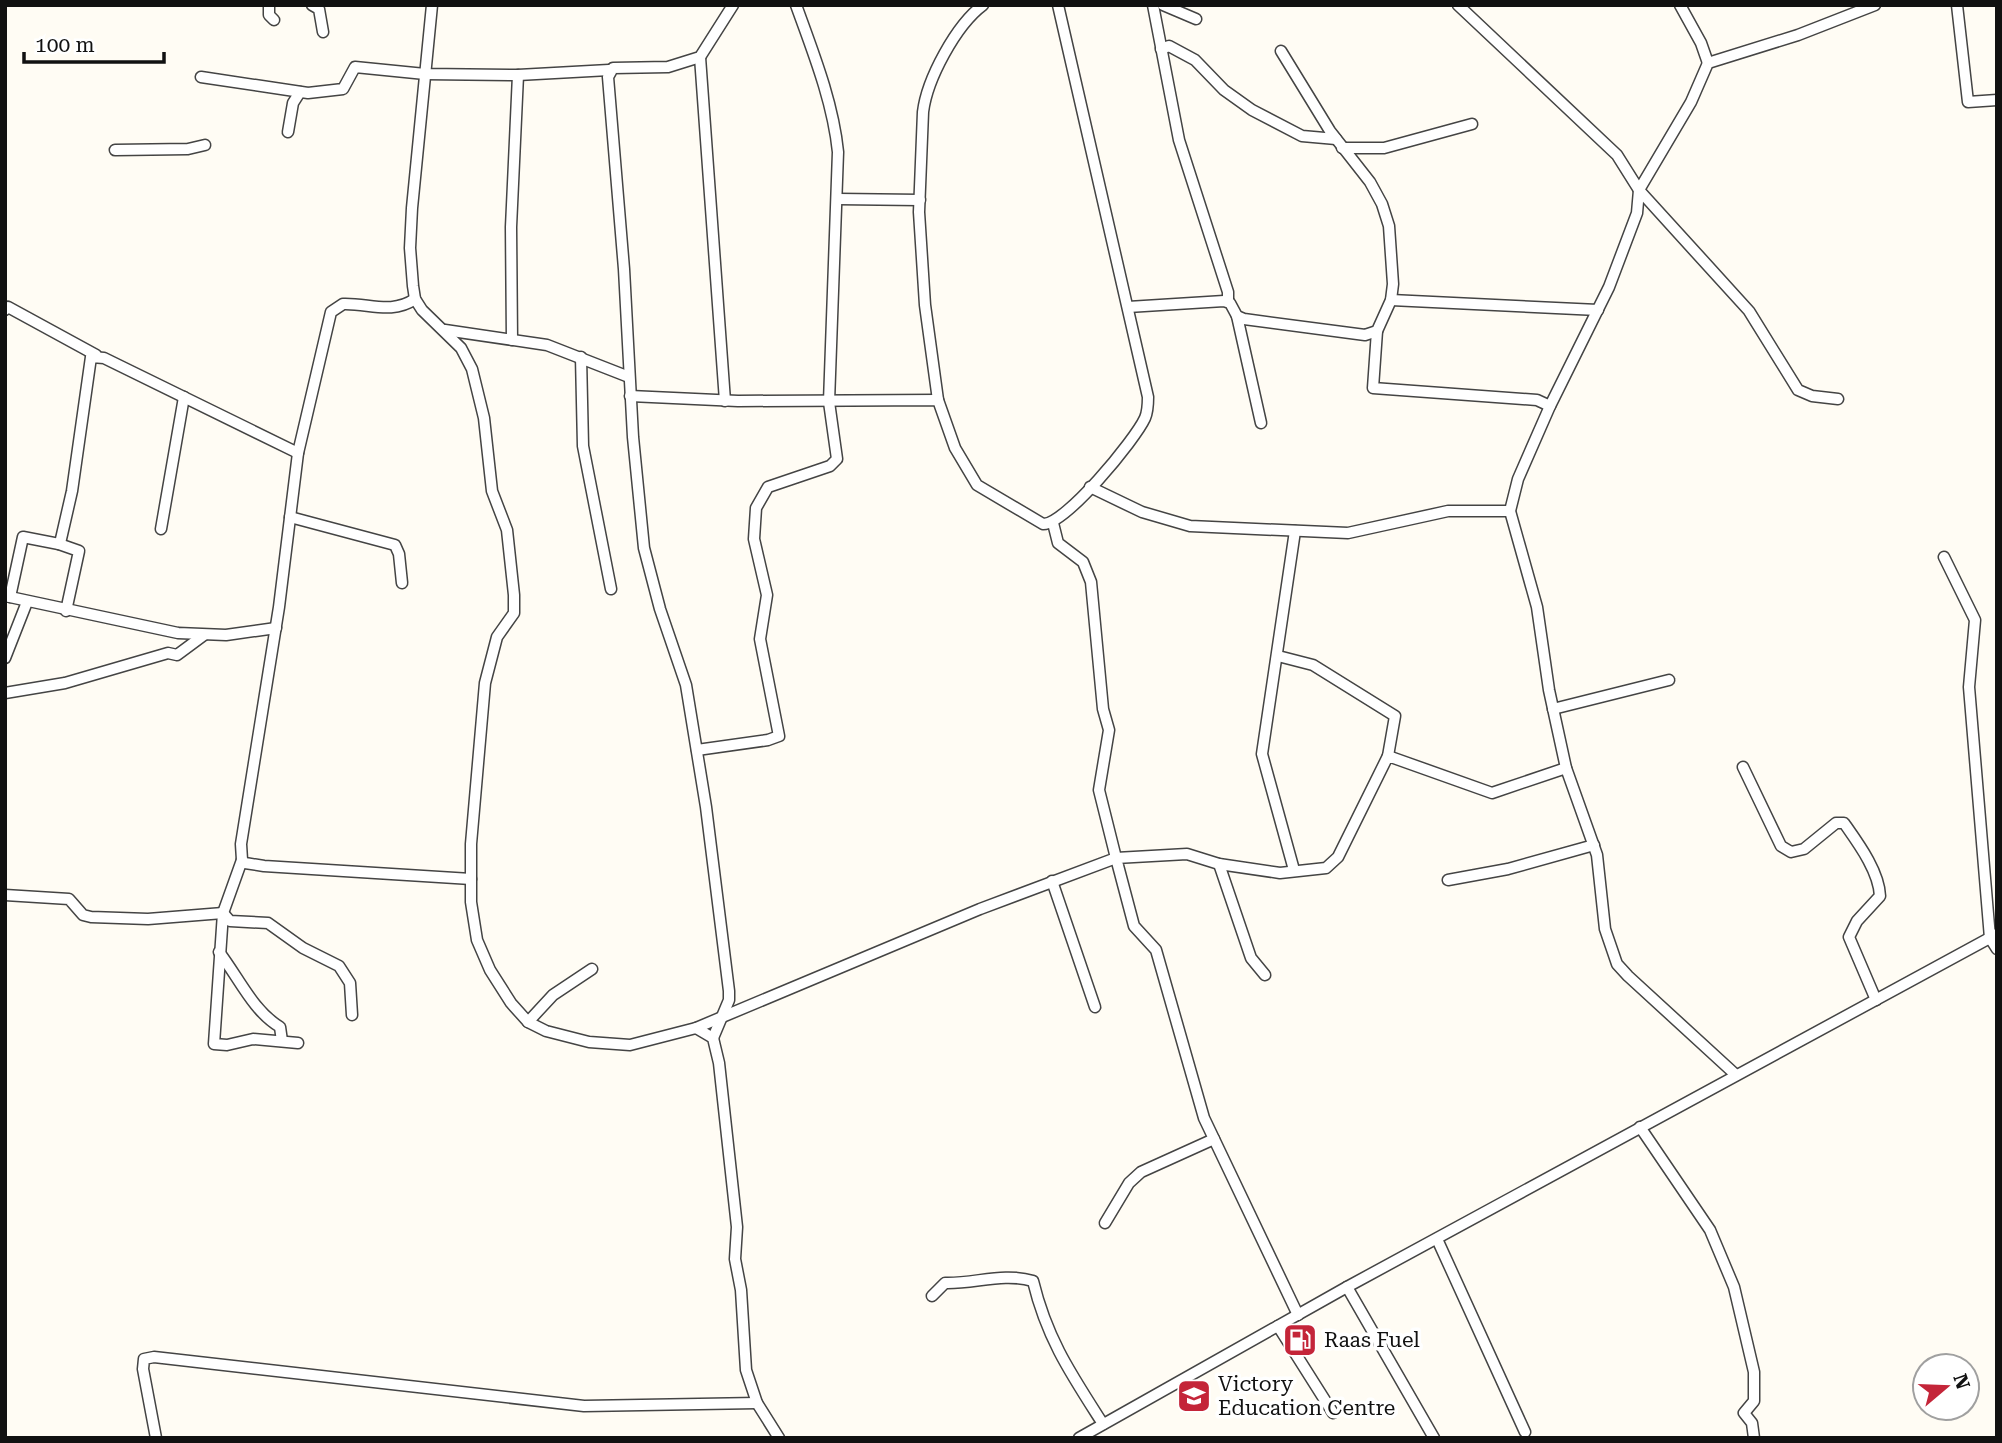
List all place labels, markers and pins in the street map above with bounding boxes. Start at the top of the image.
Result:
fuel station icon: Raas Fuel [1281,1321,1319,1359]
place label: Raas Fuel [1324,1328,1420,1352]
place label: Victory Education Centre [1218,1372,1395,1420]
school or university icon: Victory Education Centre [1175,1377,1213,1415]

